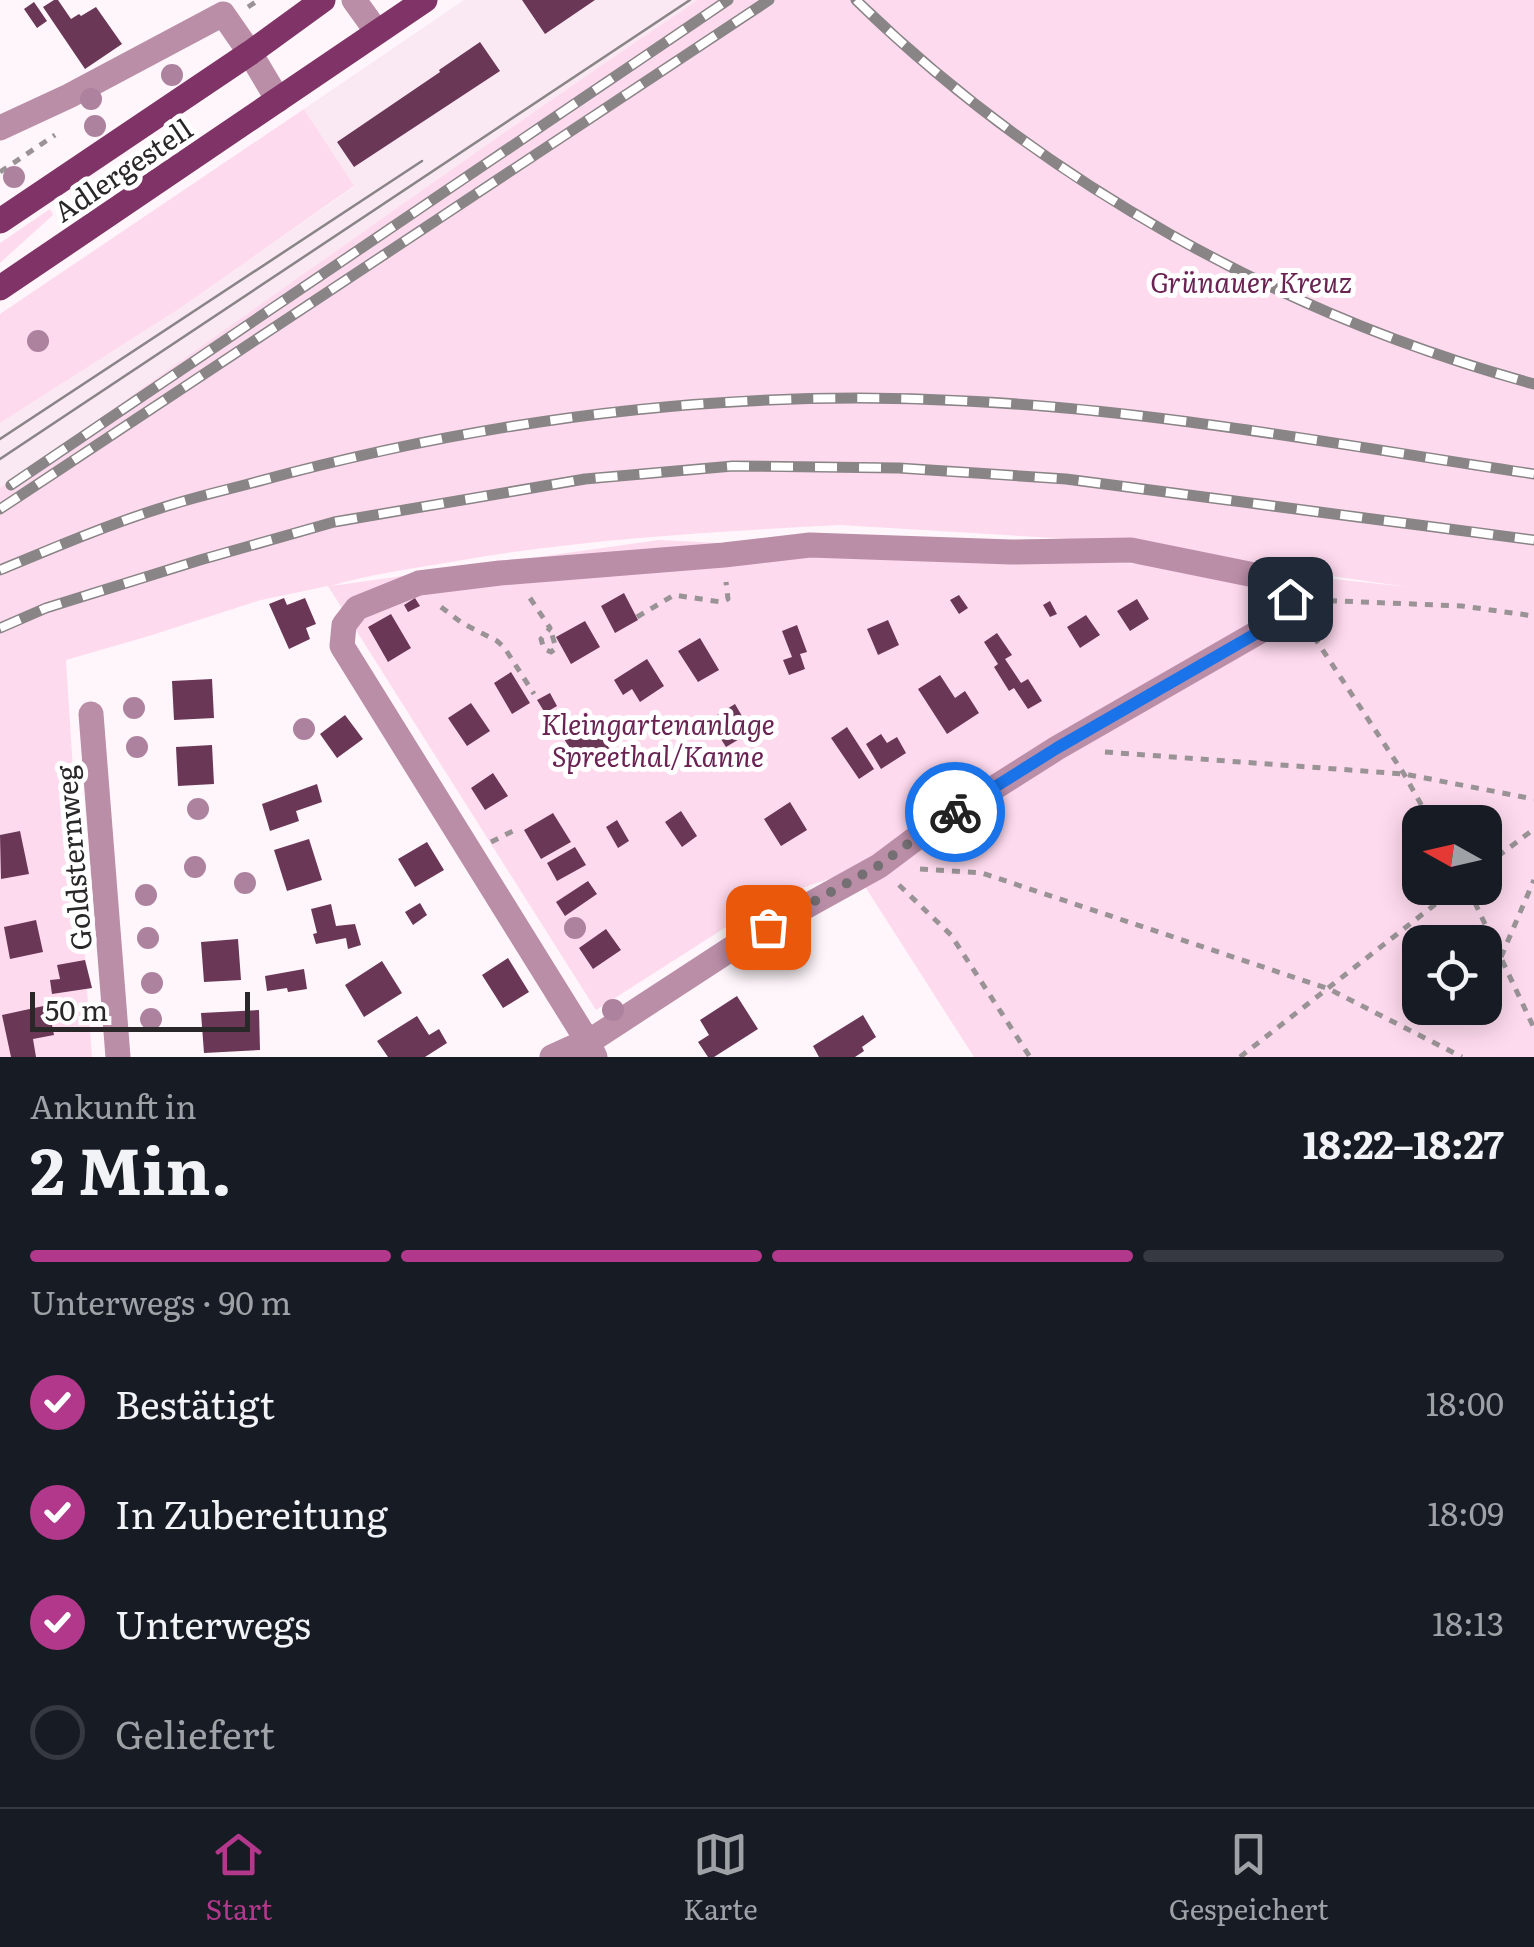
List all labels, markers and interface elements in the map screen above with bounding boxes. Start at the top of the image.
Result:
street label: Adlergestell [44,107,200,231]
park label: Grünauer Kreuz [1150,260,1352,302]
pin [1248,557,1333,642]
icon: home [1263,572,1318,627]
park label: Kleingartenanlage Spreethal/Kanne [541,702,775,776]
courier [905,762,1005,862]
street label: Goldsternweg [43,763,101,952]
icon: bike [928,785,983,840]
north arrow [1402,805,1502,905]
map controls [1402,805,1502,1025]
pin [726,885,811,970]
icon: bag [741,900,796,955]
button: locate [1402,925,1502,1025]
scale bar [30,987,250,1032]
text: 50 m [45,988,108,1030]
text: Ankunft in [30,1081,197,1129]
text: 18:22–18:27 [1303,1114,1504,1171]
text: 2 Min. [30,1118,232,1215]
text: Unterwegs · 90 m [30,1277,291,1325]
text: Bestätigt [115,1374,275,1431]
icon: check [30,1375,85,1430]
text: 18:00 [1426,1378,1504,1426]
text: In Zubereitung [115,1484,388,1541]
icon: check [30,1485,85,1540]
text: 18:09 [1427,1488,1504,1536]
text: Unterwegs [115,1594,311,1651]
icon: check [30,1595,85,1650]
text: 18:13 [1432,1598,1504,1646]
text: Geliefert [115,1704,275,1761]
tab: Start [205,1827,272,1929]
tab: Karte [683,1827,758,1929]
tab: Gespeichert [1169,1827,1329,1929]

